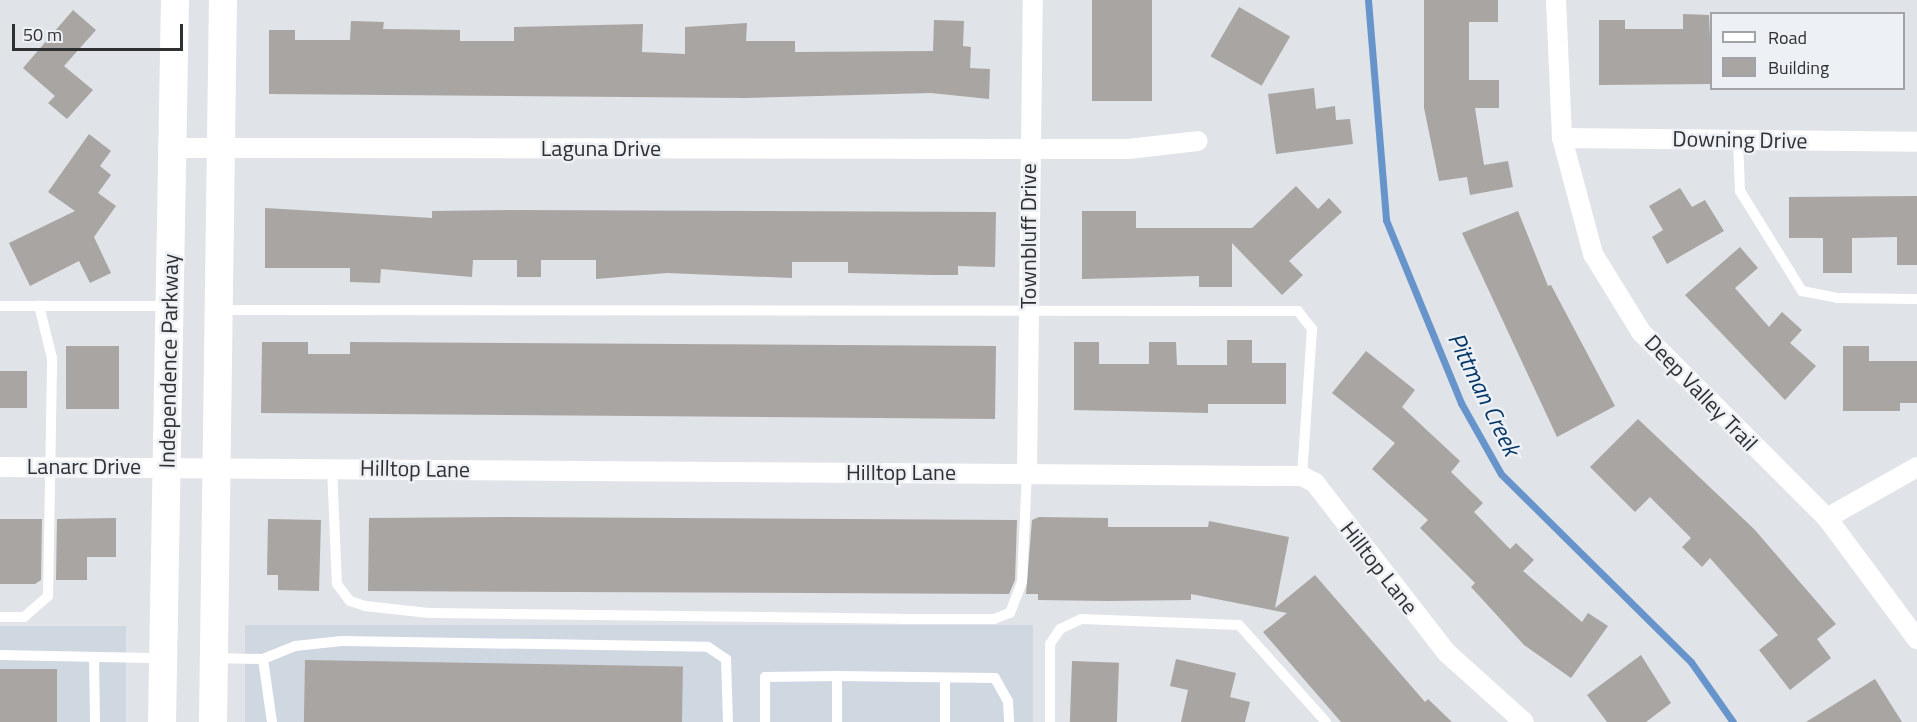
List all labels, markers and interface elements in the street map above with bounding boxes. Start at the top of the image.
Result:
scale bar [15,12,186,50]
legend [1710,12,1905,90]
text: 50 m [23,21,62,48]
text: Road [1768,24,1807,51]
text: Building [1768,54,1829,81]
street label: Downing Drive [1672,126,1808,154]
street label: Laguna Drive [541,136,661,162]
street label: Townbluff Drive [1016,163,1042,309]
street label: Independence Parkway [154,253,184,469]
water label: Pittman Creek [1442,328,1526,460]
street label: Deep Valley Trail [1639,330,1763,456]
street label: Lanarc Drive [27,454,141,480]
street label: Hilltop Lane [360,455,470,483]
street label: Hilltop Lane [846,460,956,486]
street label: Hilltop Lane [1335,516,1423,620]

